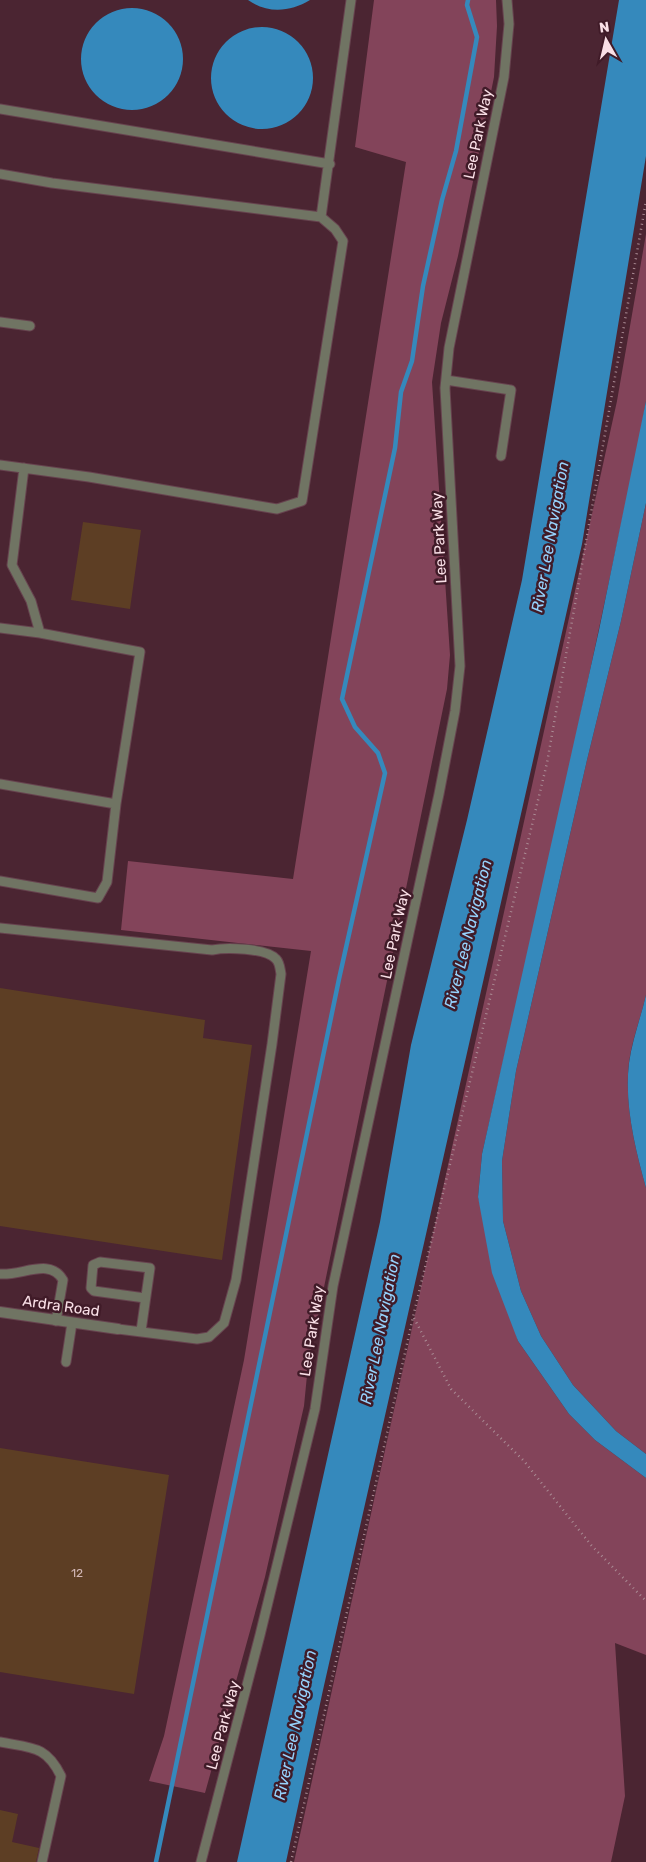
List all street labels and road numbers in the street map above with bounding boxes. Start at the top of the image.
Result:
street label: Lee Park Way [460,87,496,181]
street label: Lee Park Way [428,492,450,584]
street label: Lee Park Way [377,887,413,981]
street label: Lee Park Way [296,1284,328,1378]
street label: Ardra Road [21,1292,101,1320]
street label: Lee Park Way [202,1679,244,1771]

